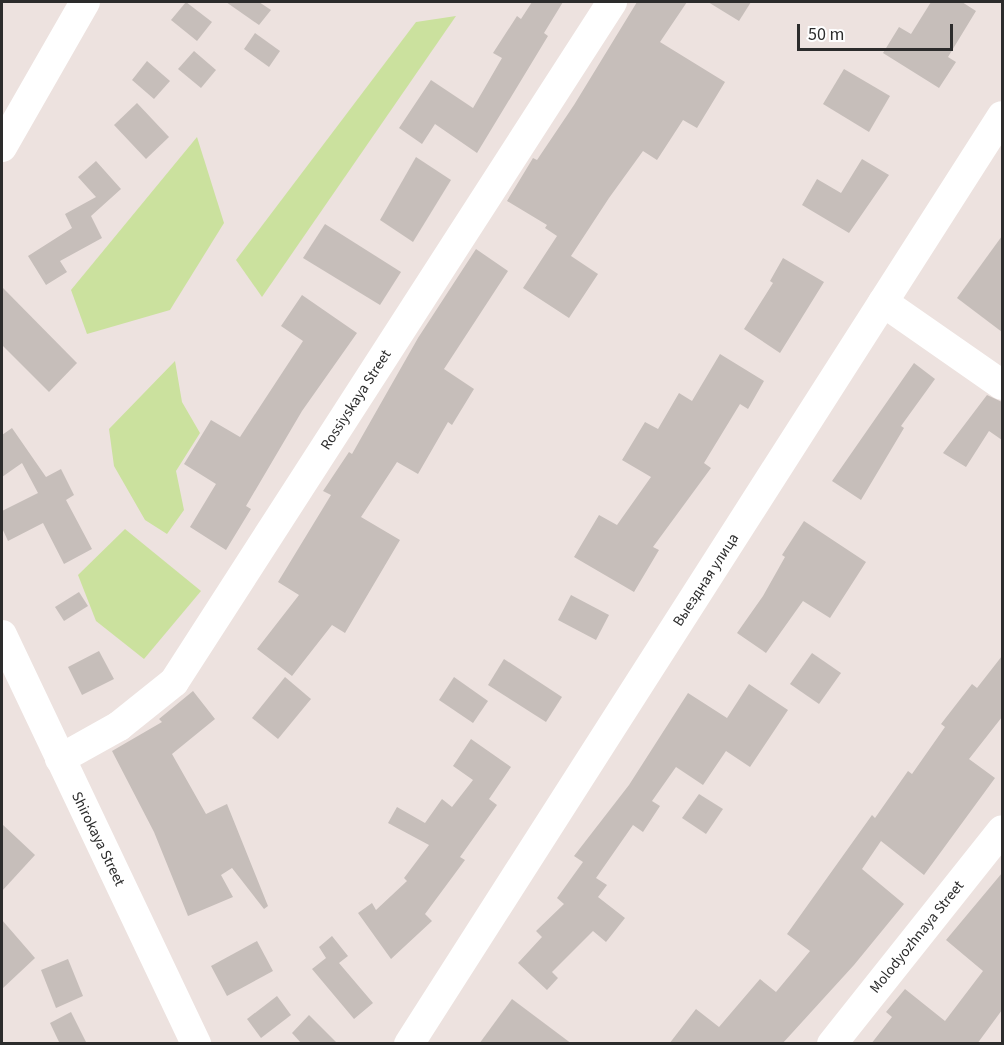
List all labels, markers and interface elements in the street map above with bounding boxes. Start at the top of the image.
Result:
scale bar [800,12,956,50]
text: 50 m [808,22,844,47]
street label: Rossiyskaya Street [317,347,395,453]
street label: Выездная улица [669,530,743,630]
street label: Shirokaya Street [67,789,129,889]
street label: Molodyozhnaya Street [866,877,968,997]

